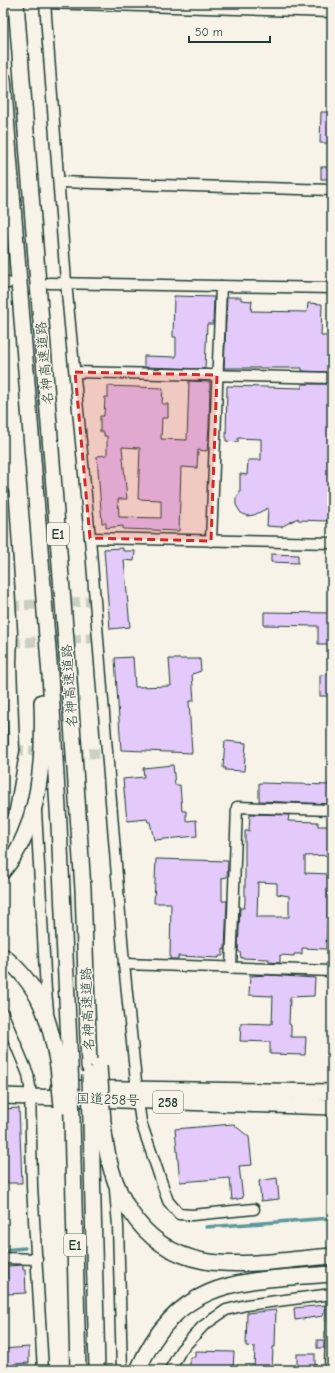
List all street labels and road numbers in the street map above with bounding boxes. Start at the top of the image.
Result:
street label: 名神高速道路 [32,320,57,406]
road number: E1 [47,523,69,545]
street label: 名神高速道路 [58,643,81,728]
street label: 名神高速道路 [78,967,97,1051]
street label: 国道258号 [76,1090,140,1109]
road number: 258 [153,1091,183,1113]
road number: E1 [64,1234,86,1256]

